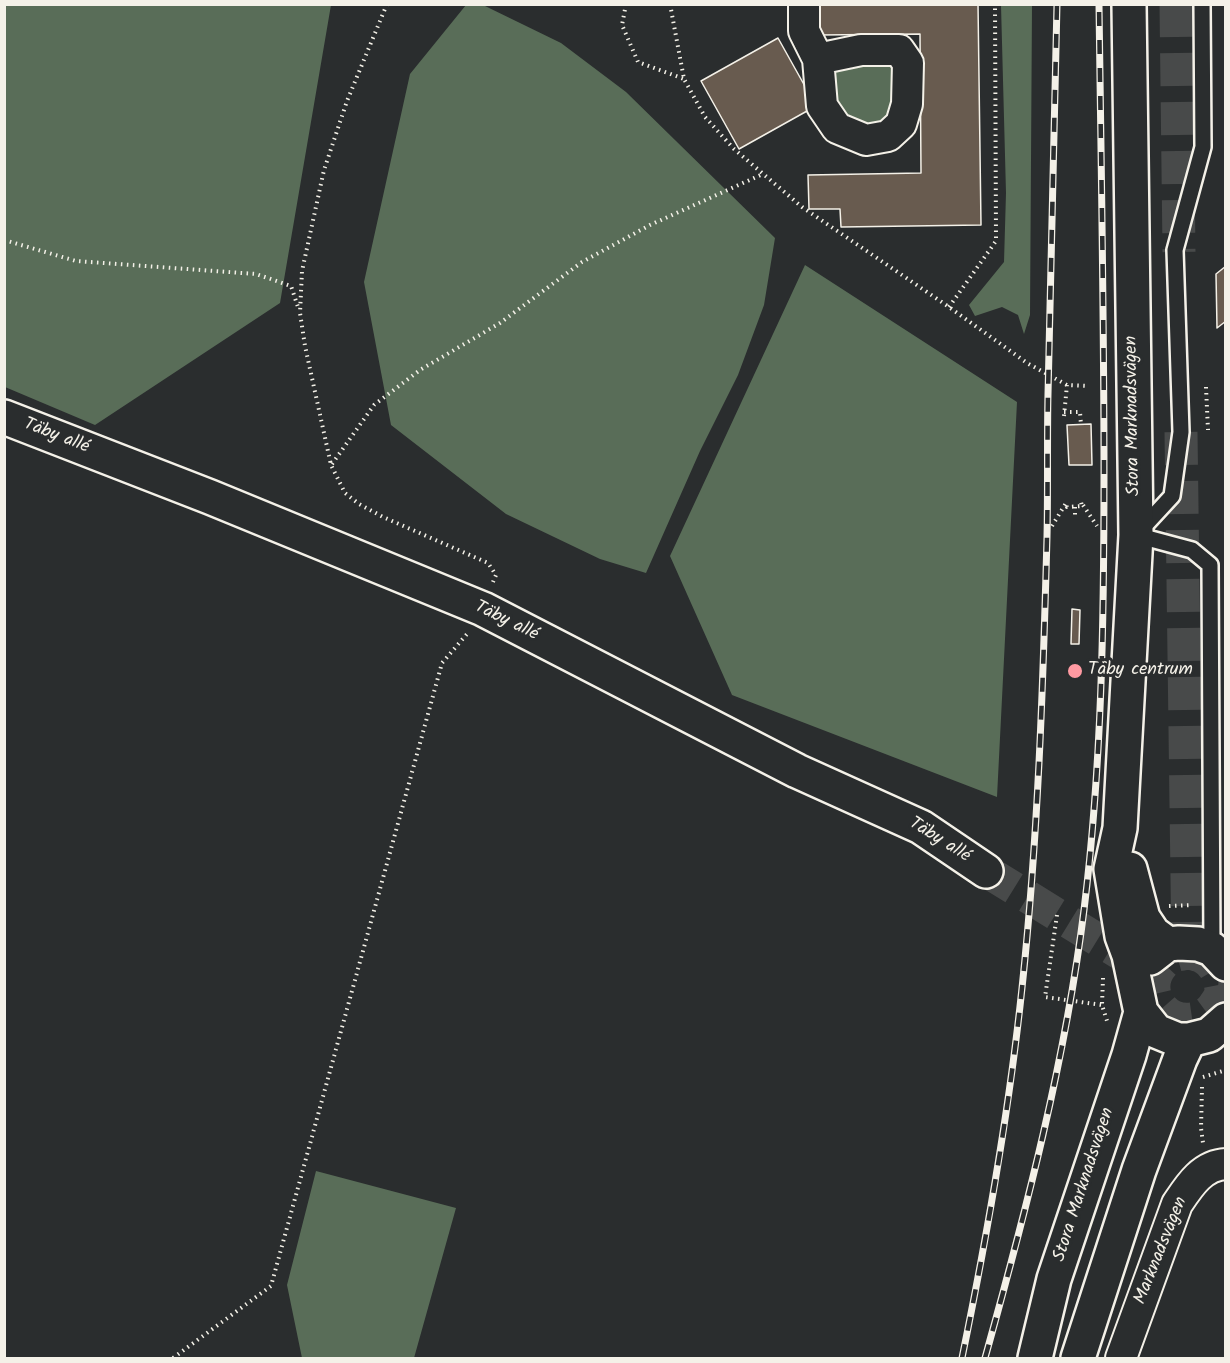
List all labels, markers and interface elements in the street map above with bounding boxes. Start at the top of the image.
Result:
street label: Stora Marknadsvägen [1122,336,1146,496]
street label: Täby allé [20,415,92,459]
street label: Täby allé [471,597,541,647]
place label: Täby centrum [1088,660,1193,682]
marker: Täby centrum [1066,662,1084,680]
street label: Täby allé [904,814,974,868]
street label: Stora Marknadsvägen [1050,1105,1120,1265]
street label: Marknadsvägen [1131,1194,1193,1308]

